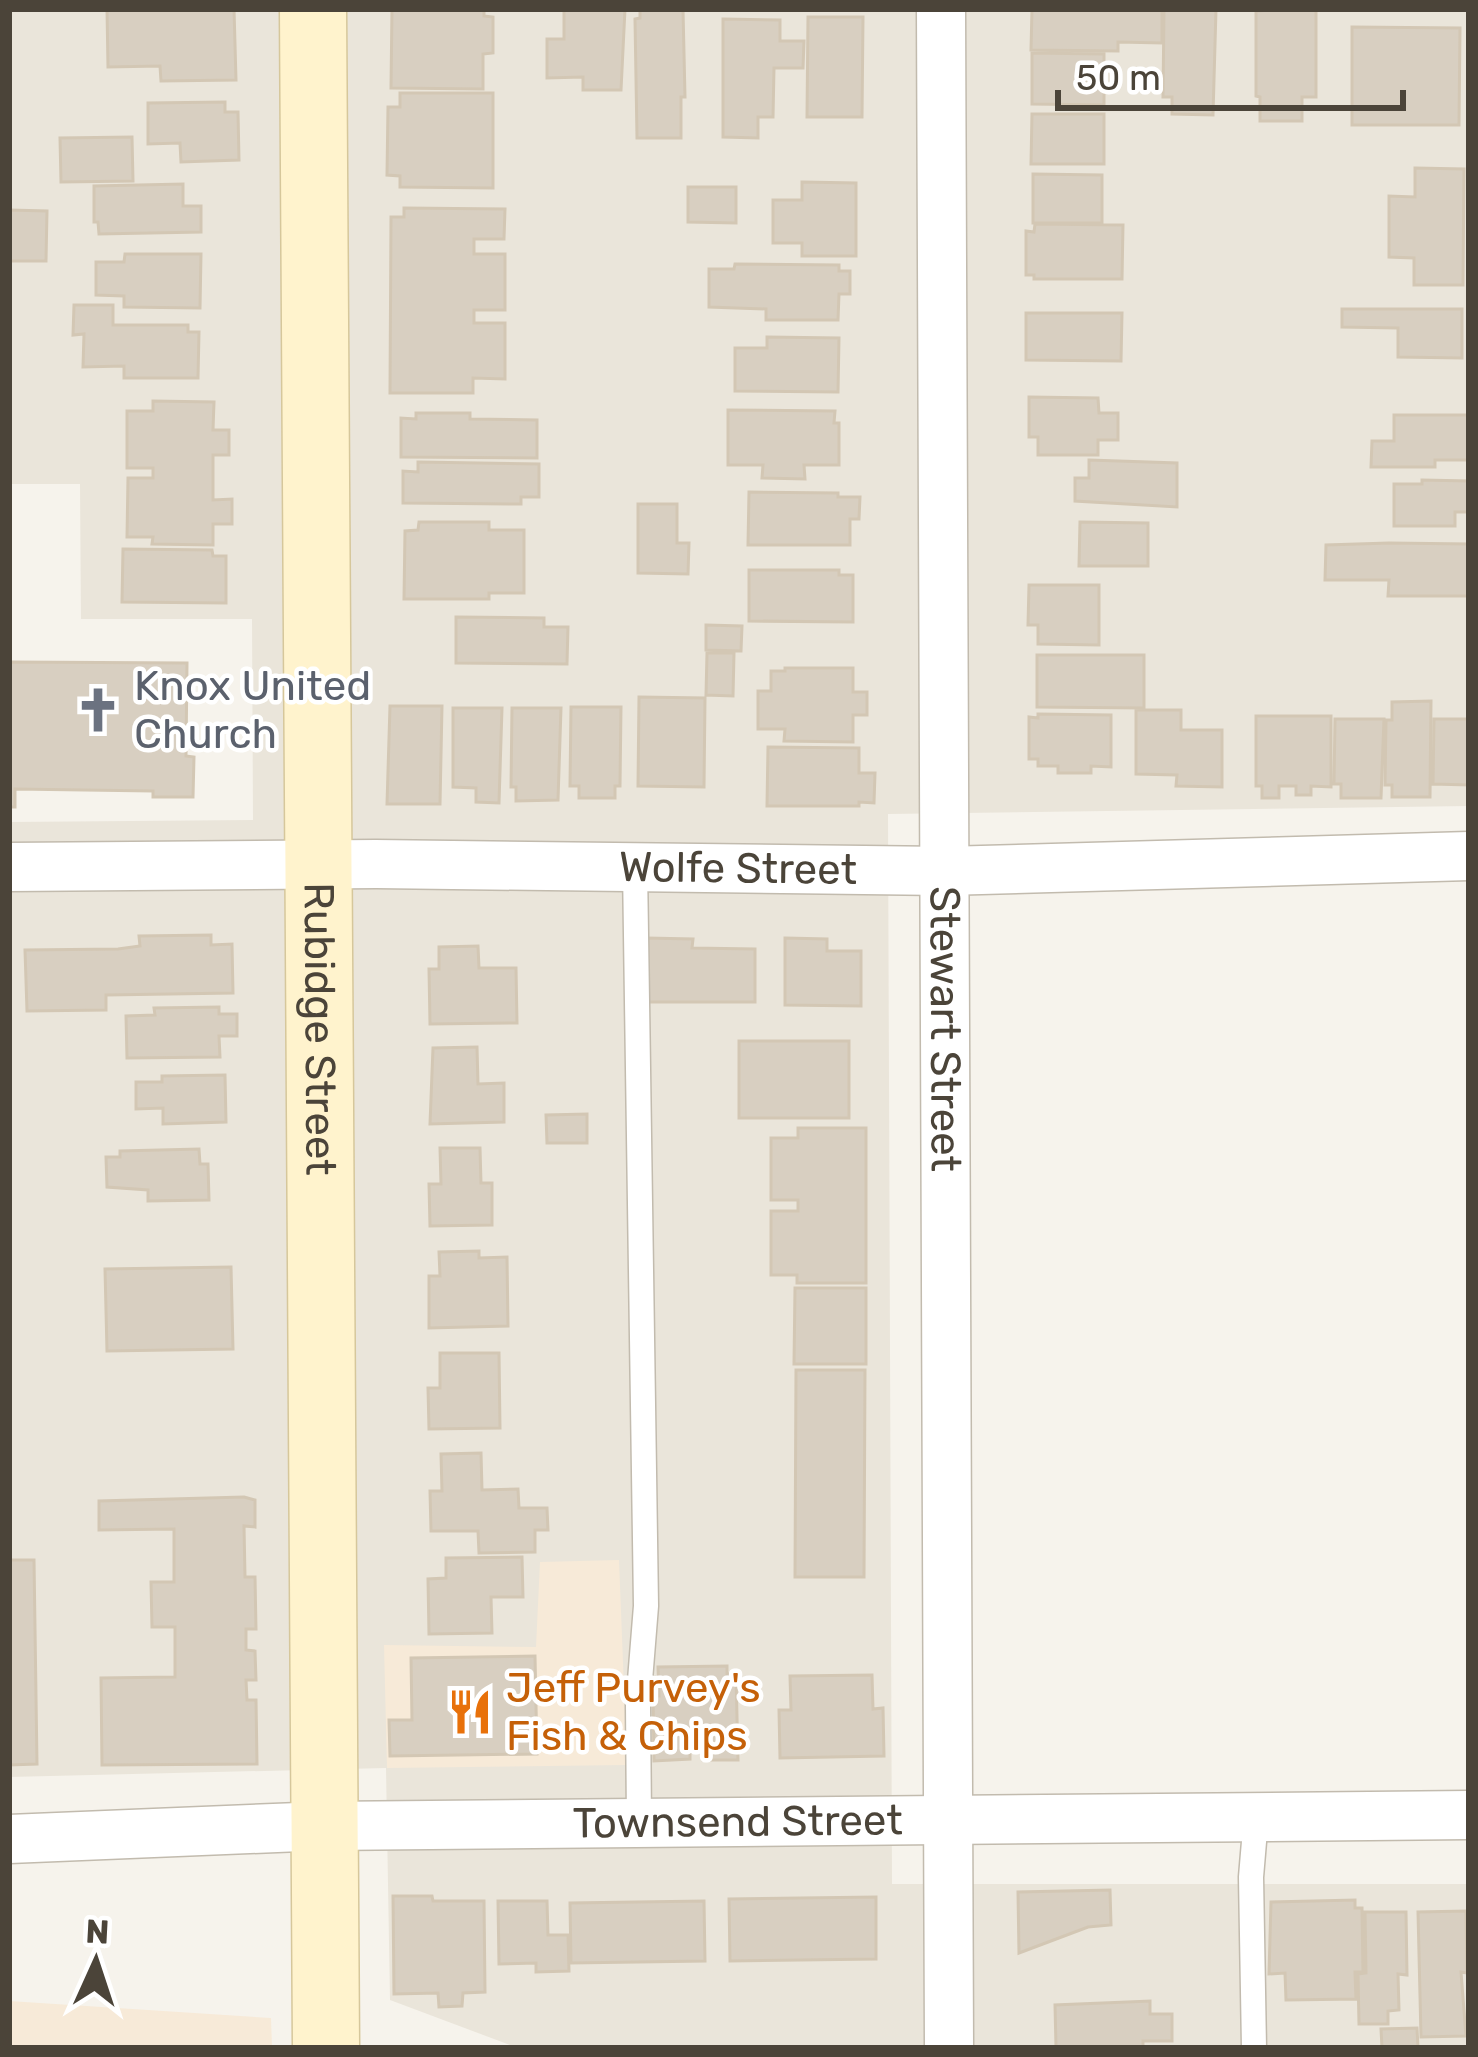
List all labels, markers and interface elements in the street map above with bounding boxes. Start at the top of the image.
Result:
scale bar [1058,36,1403,110]
text: 50 m [1076,56,1161,99]
place label: Knox United Church [134,661,371,759]
church icon: Knox United Church [73,685,123,735]
street label: Wolfe Street [619,842,857,895]
street label: Rubidge Street [294,882,345,1176]
street label: Stewart Street [919,886,971,1172]
place label: Jeff Purvey's Fish & Chips [506,1663,761,1761]
restaurant icon: Jeff Purvey's Fish & Chips [445,1687,495,1737]
street label: Townsend Street [572,1795,903,1849]
north arrow [36,1901,156,2021]
text: N [85,1911,110,1952]

